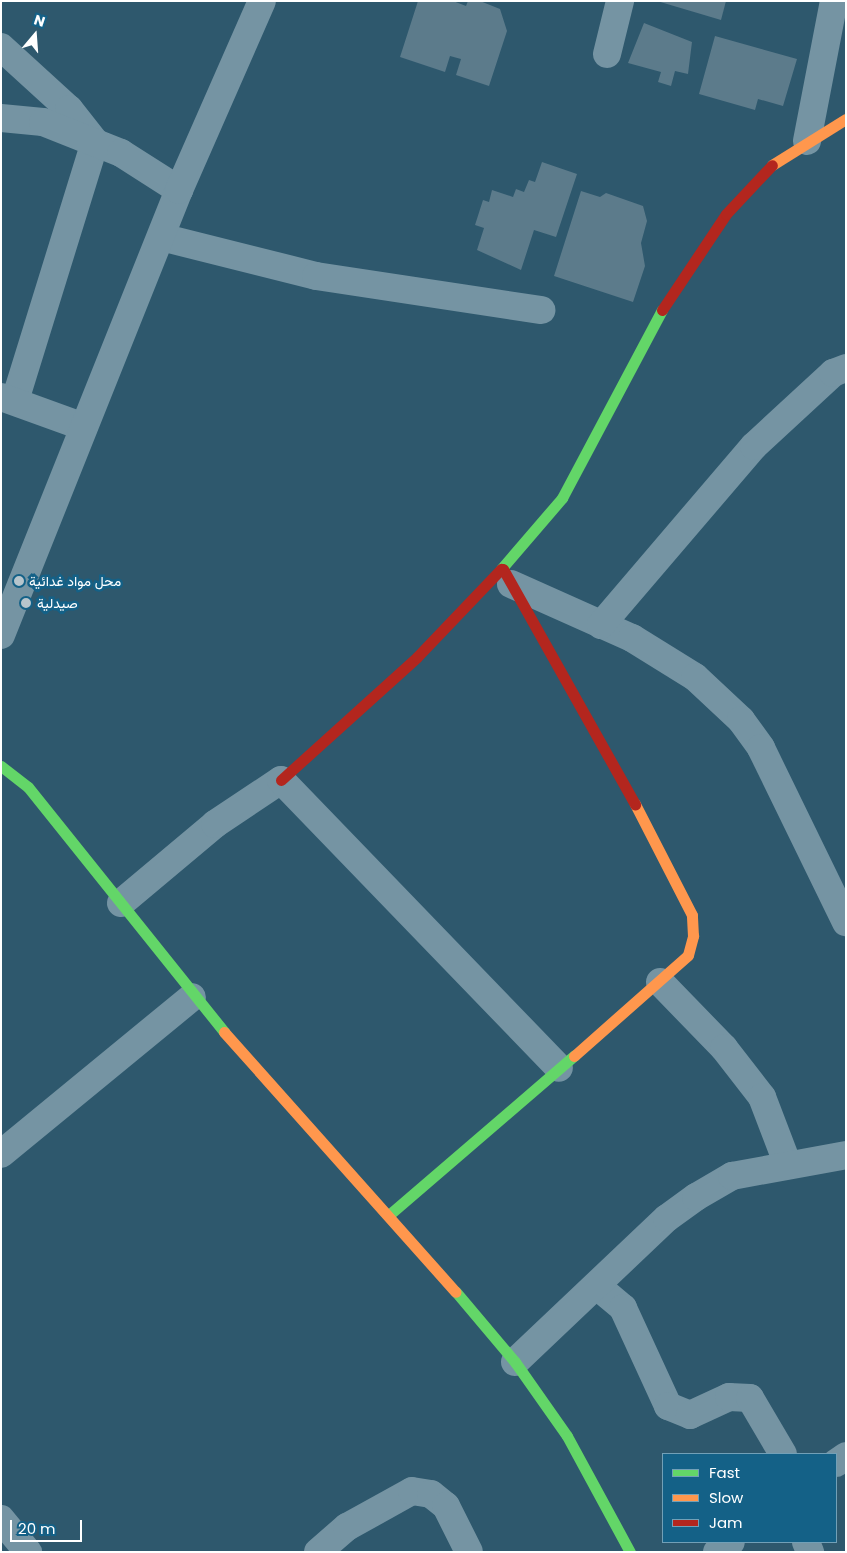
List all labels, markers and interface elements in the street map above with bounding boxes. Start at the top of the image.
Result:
north arrow [10,10,60,60]
text: N [32,10,48,32]
place label: محل مواد غدائية [29,573,121,589]
marker: محل مواد غدائية [13,575,25,587]
place label: صيدلية [37,595,78,611]
marker: صيدلية [19,596,33,610]
legend [662,1453,837,1543]
text: Fast [709,1462,740,1483]
text: Slow [709,1487,743,1508]
scale bar [12,1510,85,1542]
text: Jam [709,1512,743,1533]
text: 20 m [18,1518,56,1539]

